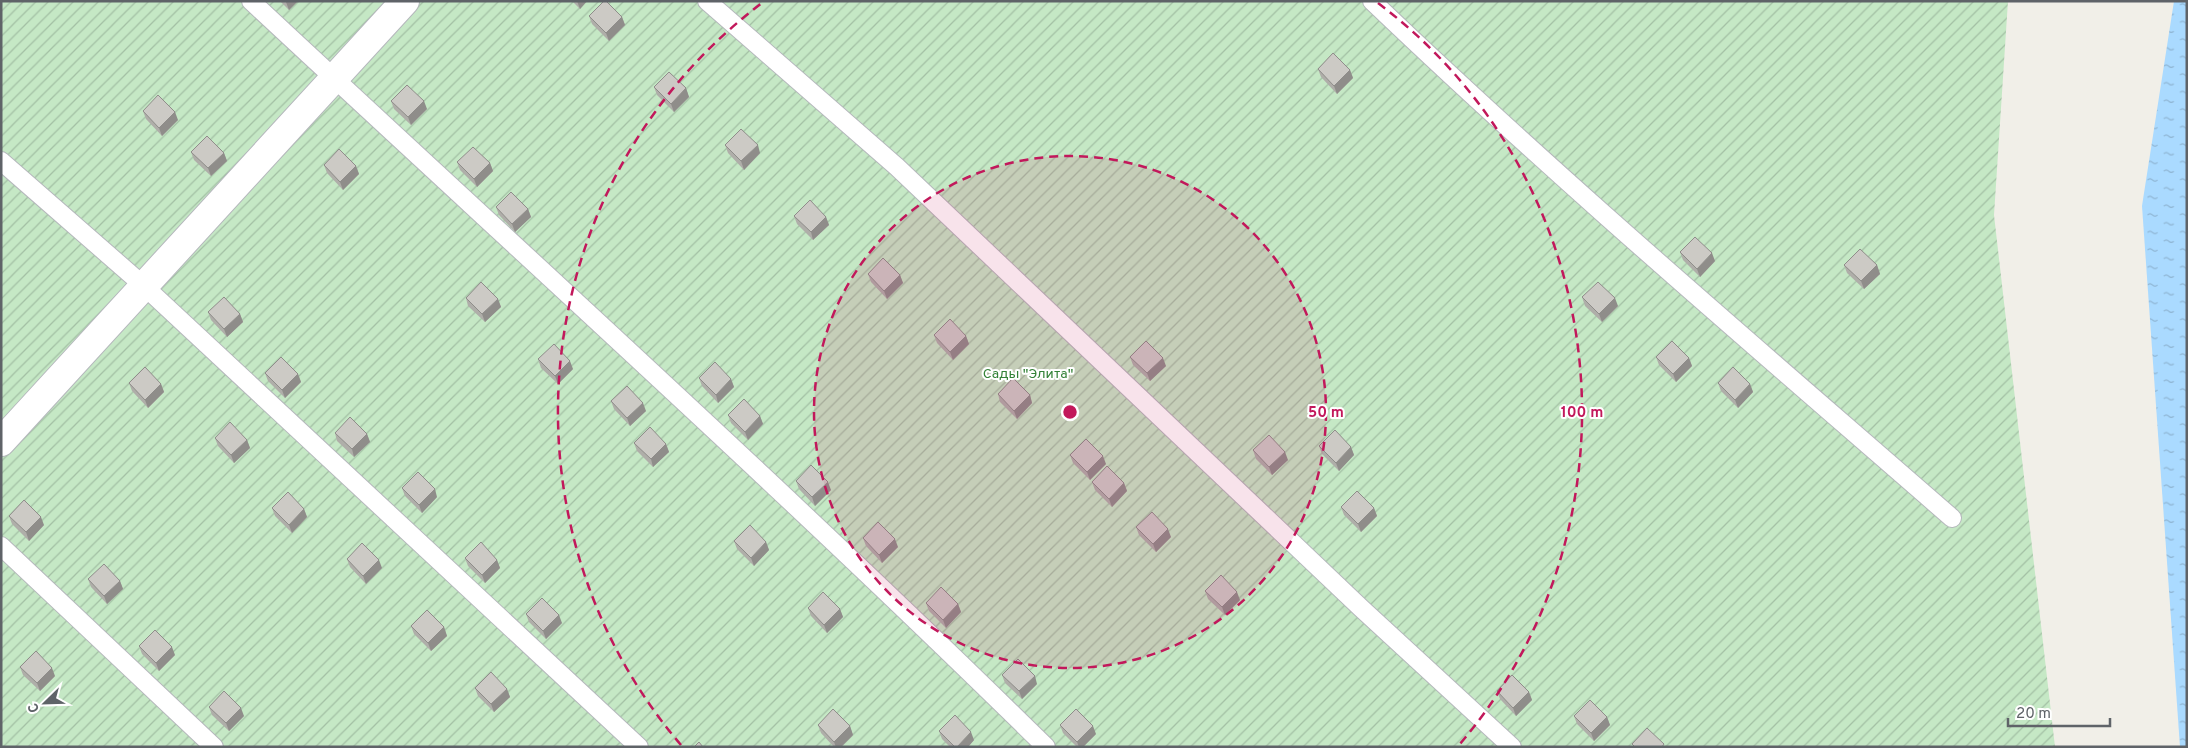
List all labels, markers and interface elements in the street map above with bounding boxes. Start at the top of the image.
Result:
park label: Сады "Элита" [983,366,1073,383]
centre of rings [1061,403,1079,421]
text: 50 m [1308,404,1344,423]
text: 100 m [1561,404,1603,423]
north arrow [20,678,70,728]
scale bar [2008,696,2110,728]
text: С [25,700,44,715]
text: 20 m [2016,705,2051,724]

